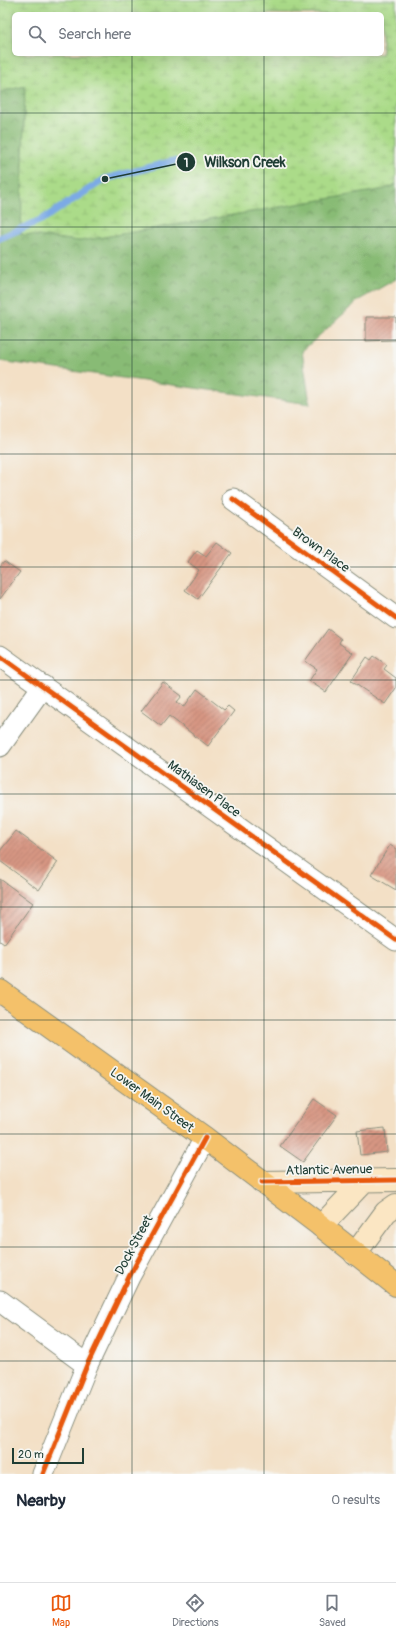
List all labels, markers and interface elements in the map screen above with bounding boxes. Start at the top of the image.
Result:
search box [12,12,384,56]
icon: search [26,23,48,45]
text: Search here [58,25,131,44]
callout: Wilkson Creek [176,149,293,175]
text: Wilkson Creek [204,154,286,171]
text: 1 [184,156,188,171]
street label: Brown Place [289,524,353,576]
street label: Mathiasen Place [164,757,244,821]
street label: Lower Main Street [107,1064,198,1136]
street label: Atlantic Avenue [286,1161,373,1179]
street label: Dock Street [112,1212,157,1278]
scale bar [12,1446,84,1465]
text: 20 m [18,1448,44,1461]
text: Nearby [16,1490,65,1511]
text: 0 results [331,1492,380,1508]
tab: Map [50,1592,72,1629]
tab: Directions [172,1592,219,1629]
tab: Saved [319,1592,346,1629]

